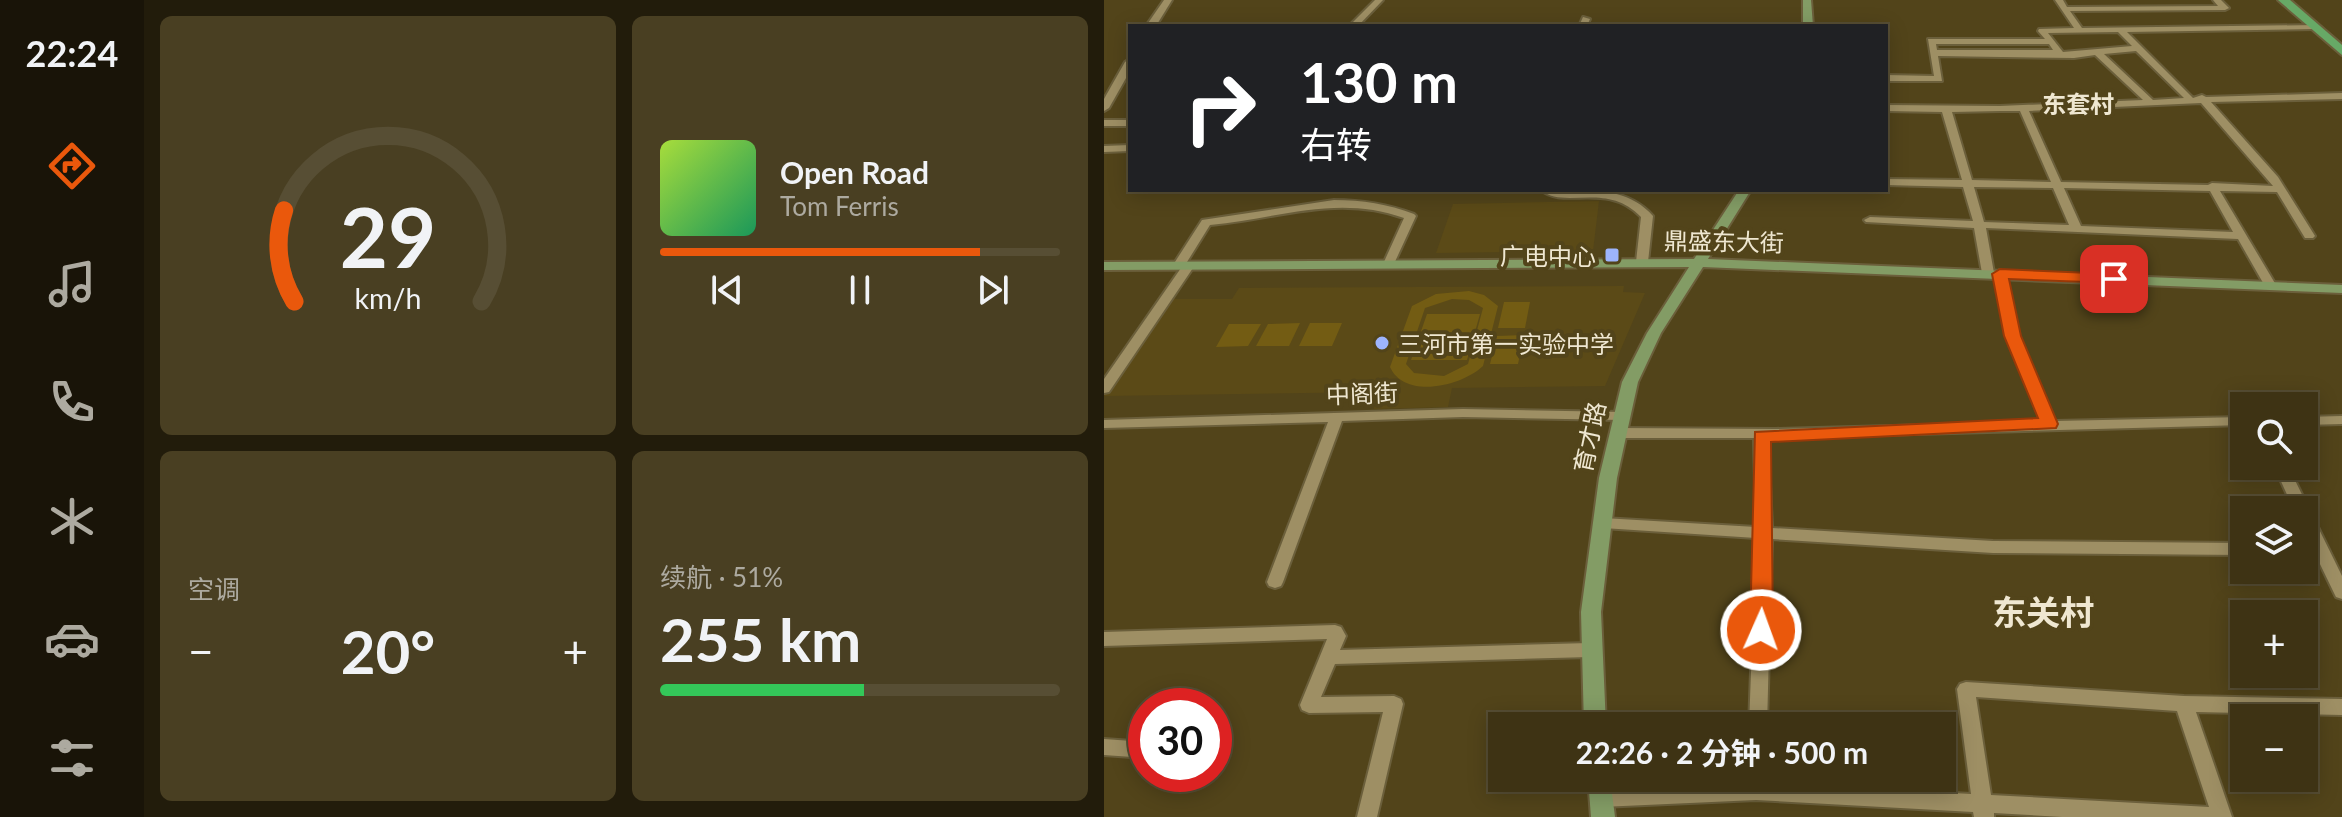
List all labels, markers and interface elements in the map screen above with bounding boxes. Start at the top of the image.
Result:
text: 22:24 [26,31,118,75]
text: 130 m [1300,48,1458,115]
icon: right [1168,56,1272,160]
district label: 东套村 [2042,89,2114,118]
text: 右转 [1300,122,1372,166]
icon: directions [44,138,100,194]
text: Open Road [780,154,929,190]
text: 29 [340,185,436,285]
text: Tom Ferris [780,190,899,222]
street label: 鼎盛东大街 [1664,225,1784,257]
place label: 广电中心 [1500,241,1596,270]
pin [2080,245,2148,313]
marker: 广电中心 [1603,246,1621,264]
icon: music [44,256,100,312]
icon: arrive [2092,257,2136,301]
icon: previous [705,268,749,312]
icon: pause [838,268,882,312]
icon: next [971,268,1015,312]
text: km/h [355,281,421,315]
place label: 三河市第一实验中学 [1398,329,1614,358]
marker: 三河市第一实验中学 [1373,334,1391,352]
icon: phone [44,374,100,430]
street label: 中阁街 [1326,377,1398,409]
map controls [2230,392,2318,792]
button: search [2230,392,2318,480]
street label: 育才路 [1567,399,1611,475]
icon: climate [44,493,100,549]
button: layers [2230,496,2318,584]
text: 续航 · 51% [660,561,783,593]
text: 空调 [188,573,240,605]
position arrow [1719,588,1803,672]
district label: 东关村 [1992,591,2094,632]
button: + [2230,600,2318,688]
text: 255 km [660,603,861,675]
icon: car [44,611,100,667]
text: 20° [341,615,435,687]
text: − [188,625,214,677]
text: + [562,625,588,677]
speed limit sign: 30 [1128,688,1232,792]
button: − [2230,704,2318,792]
icon: filters [44,730,100,786]
text: 22:26 · 2 分钟 · 500 m [1576,734,1868,770]

